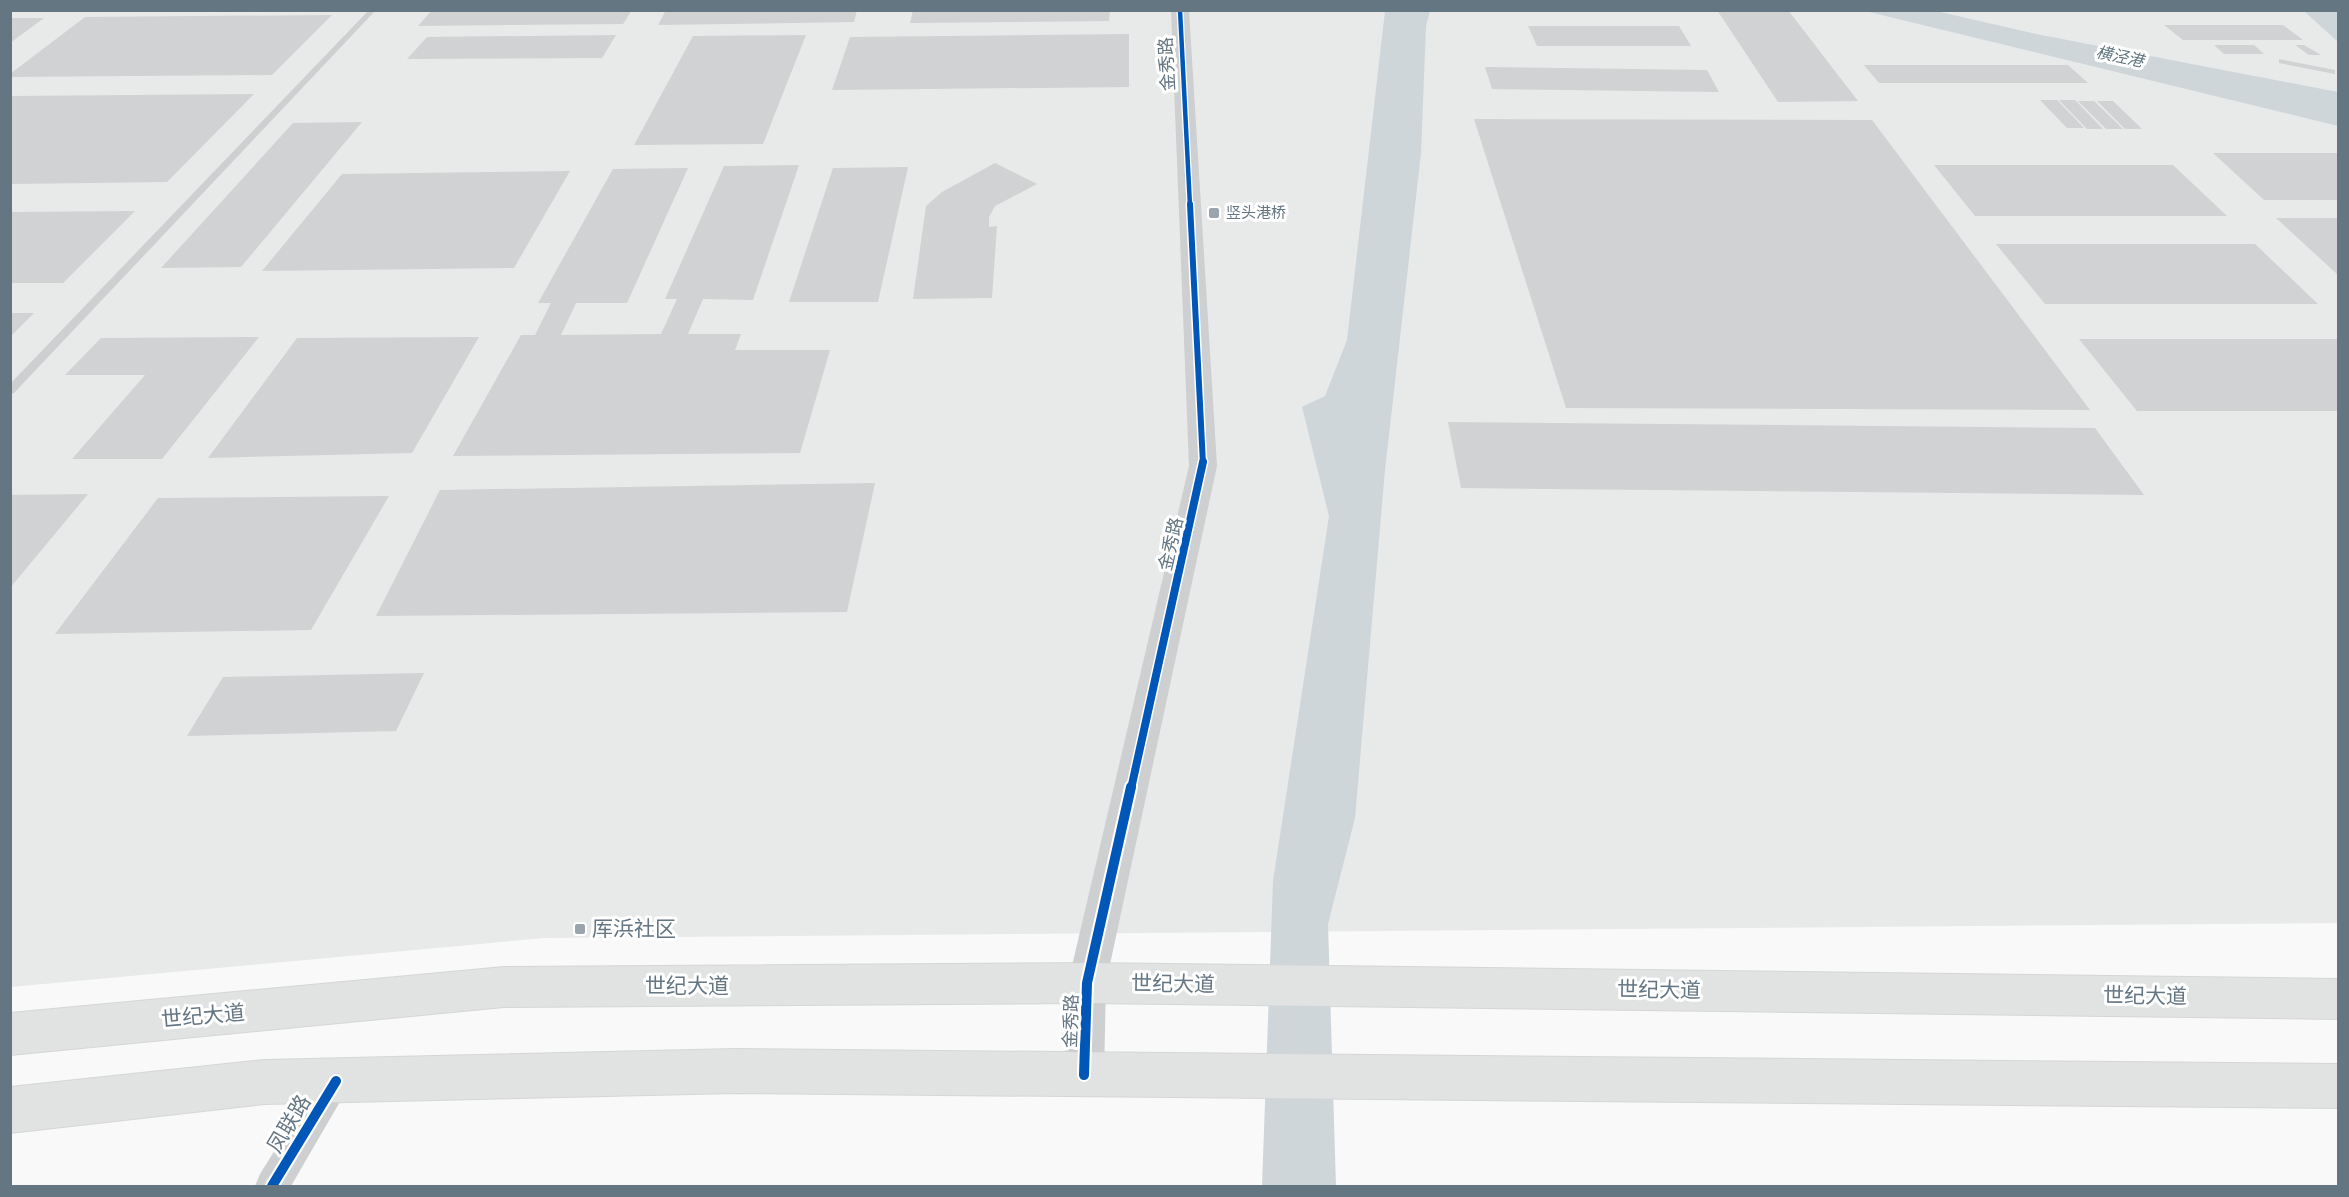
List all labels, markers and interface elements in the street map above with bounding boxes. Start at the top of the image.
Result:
street label: 金秀路 [1155,36,1179,92]
water label: 横泾港 [2094,42,2147,71]
place label: 竖头港桥 [1226,204,1286,222]
marker: 竖头港桥 [1207,206,1221,220]
street label: 金秀路 [1154,515,1188,573]
place label: 厍浜社区 [592,917,676,941]
marker: 厍浜社区 [573,922,587,936]
street label: 世纪大道 [1131,971,1215,997]
street label: 世纪大道 [645,974,729,998]
street label: 世纪大道 [1617,977,1701,1003]
street label: 世纪大道 [2103,983,2187,1009]
street label: 金秀路 [1059,994,1083,1048]
street label: 世纪大道 [160,1000,246,1032]
street label: 凤联路 [262,1091,316,1157]

